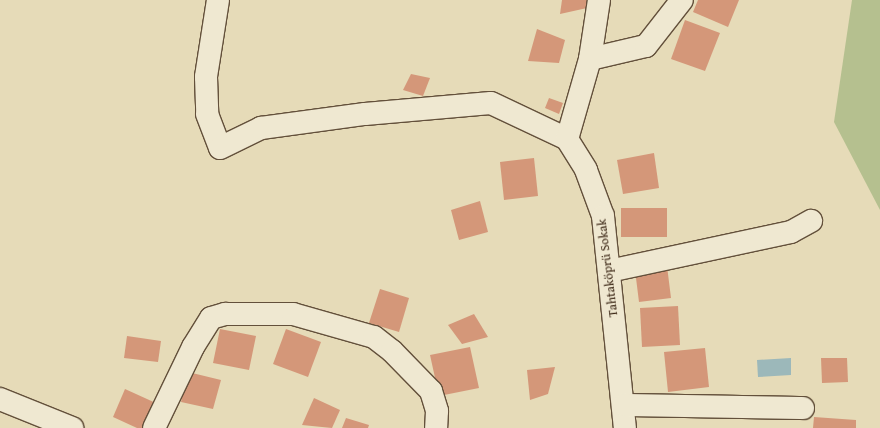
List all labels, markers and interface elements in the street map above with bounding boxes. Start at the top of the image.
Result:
street label: Tahtaköprü Sokak [594,218,622,318]

